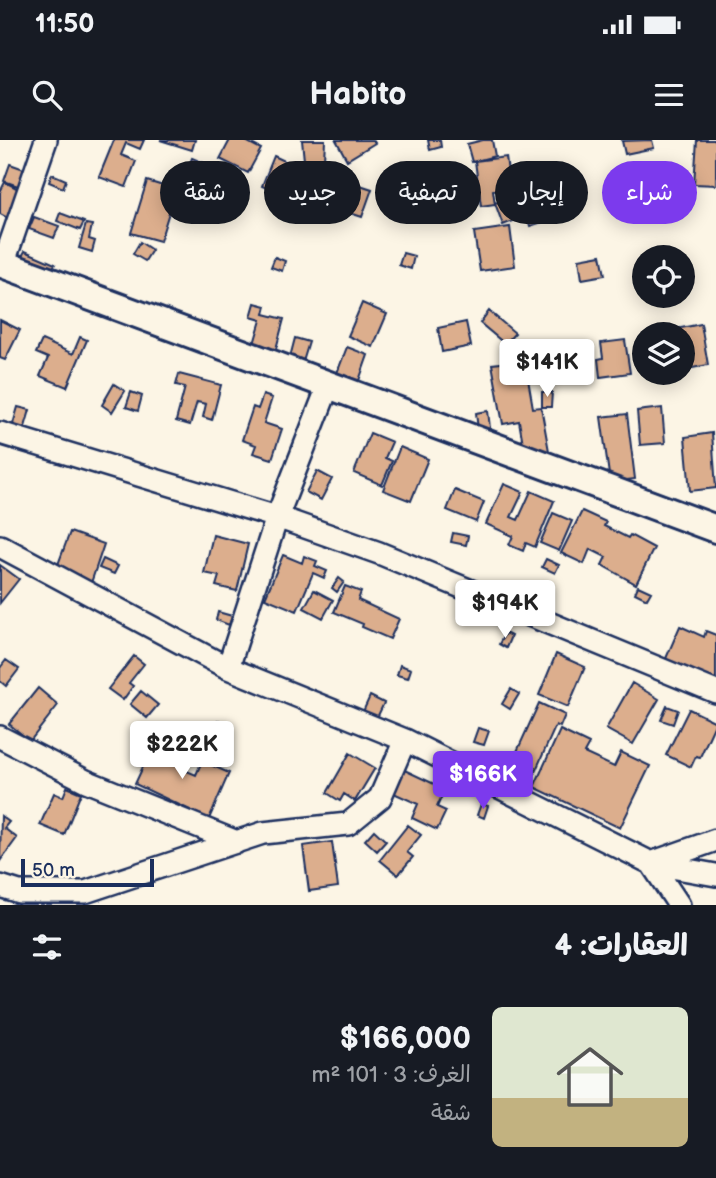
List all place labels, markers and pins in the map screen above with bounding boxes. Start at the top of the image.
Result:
pin: $141K [498,340,596,399]
pin: $194K [456,580,554,640]
pin: $222K [133,722,231,781]
pin: $166K [434,752,532,811]

